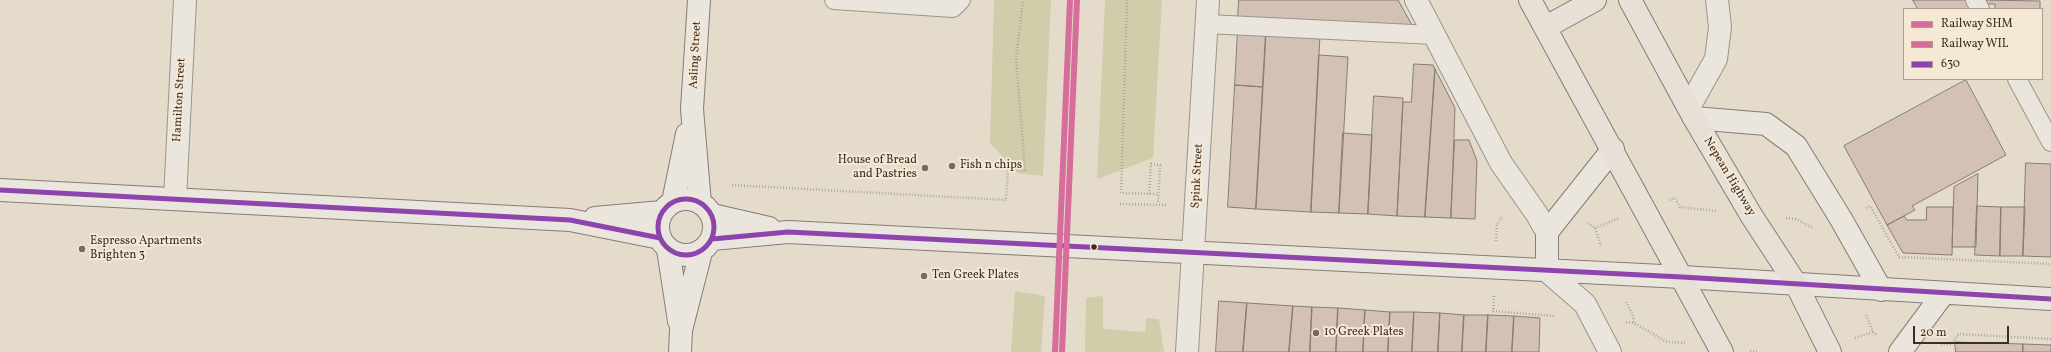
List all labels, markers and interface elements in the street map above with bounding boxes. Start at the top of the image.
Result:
legend [1903,8,2043,80]
text: Railway SHM [1941,16,2013,32]
street label: Asling Street [687,21,705,89]
text: Railway WIL [1941,36,2008,52]
text: 630 [1941,56,1960,72]
street label: Hamilton Street [171,58,189,142]
street label: Nepean Highway [1700,135,1758,219]
street label: Spink Street [1189,143,1207,209]
place label: House of Bread and Pastries [838,154,917,182]
place label: Fish n chips [960,159,1022,173]
marker: Fish n chips [947,161,957,171]
marker: House of Bread and Pastries [920,163,930,173]
place label: Espresso Apartments Brighten 3 [90,235,202,263]
unlabelled marker [1089,242,1099,252]
marker: Espresso Apartments Brighten 3 [77,244,87,254]
place label: Ten Greek Plates [932,269,1019,283]
marker: Ten Greek Plates [919,271,929,281]
scale bar [1915,318,2011,344]
text: 20 m [1920,325,1947,341]
place label: 10 Greek Plates [1324,326,1404,340]
marker: 10 Greek Plates [1311,328,1321,338]

